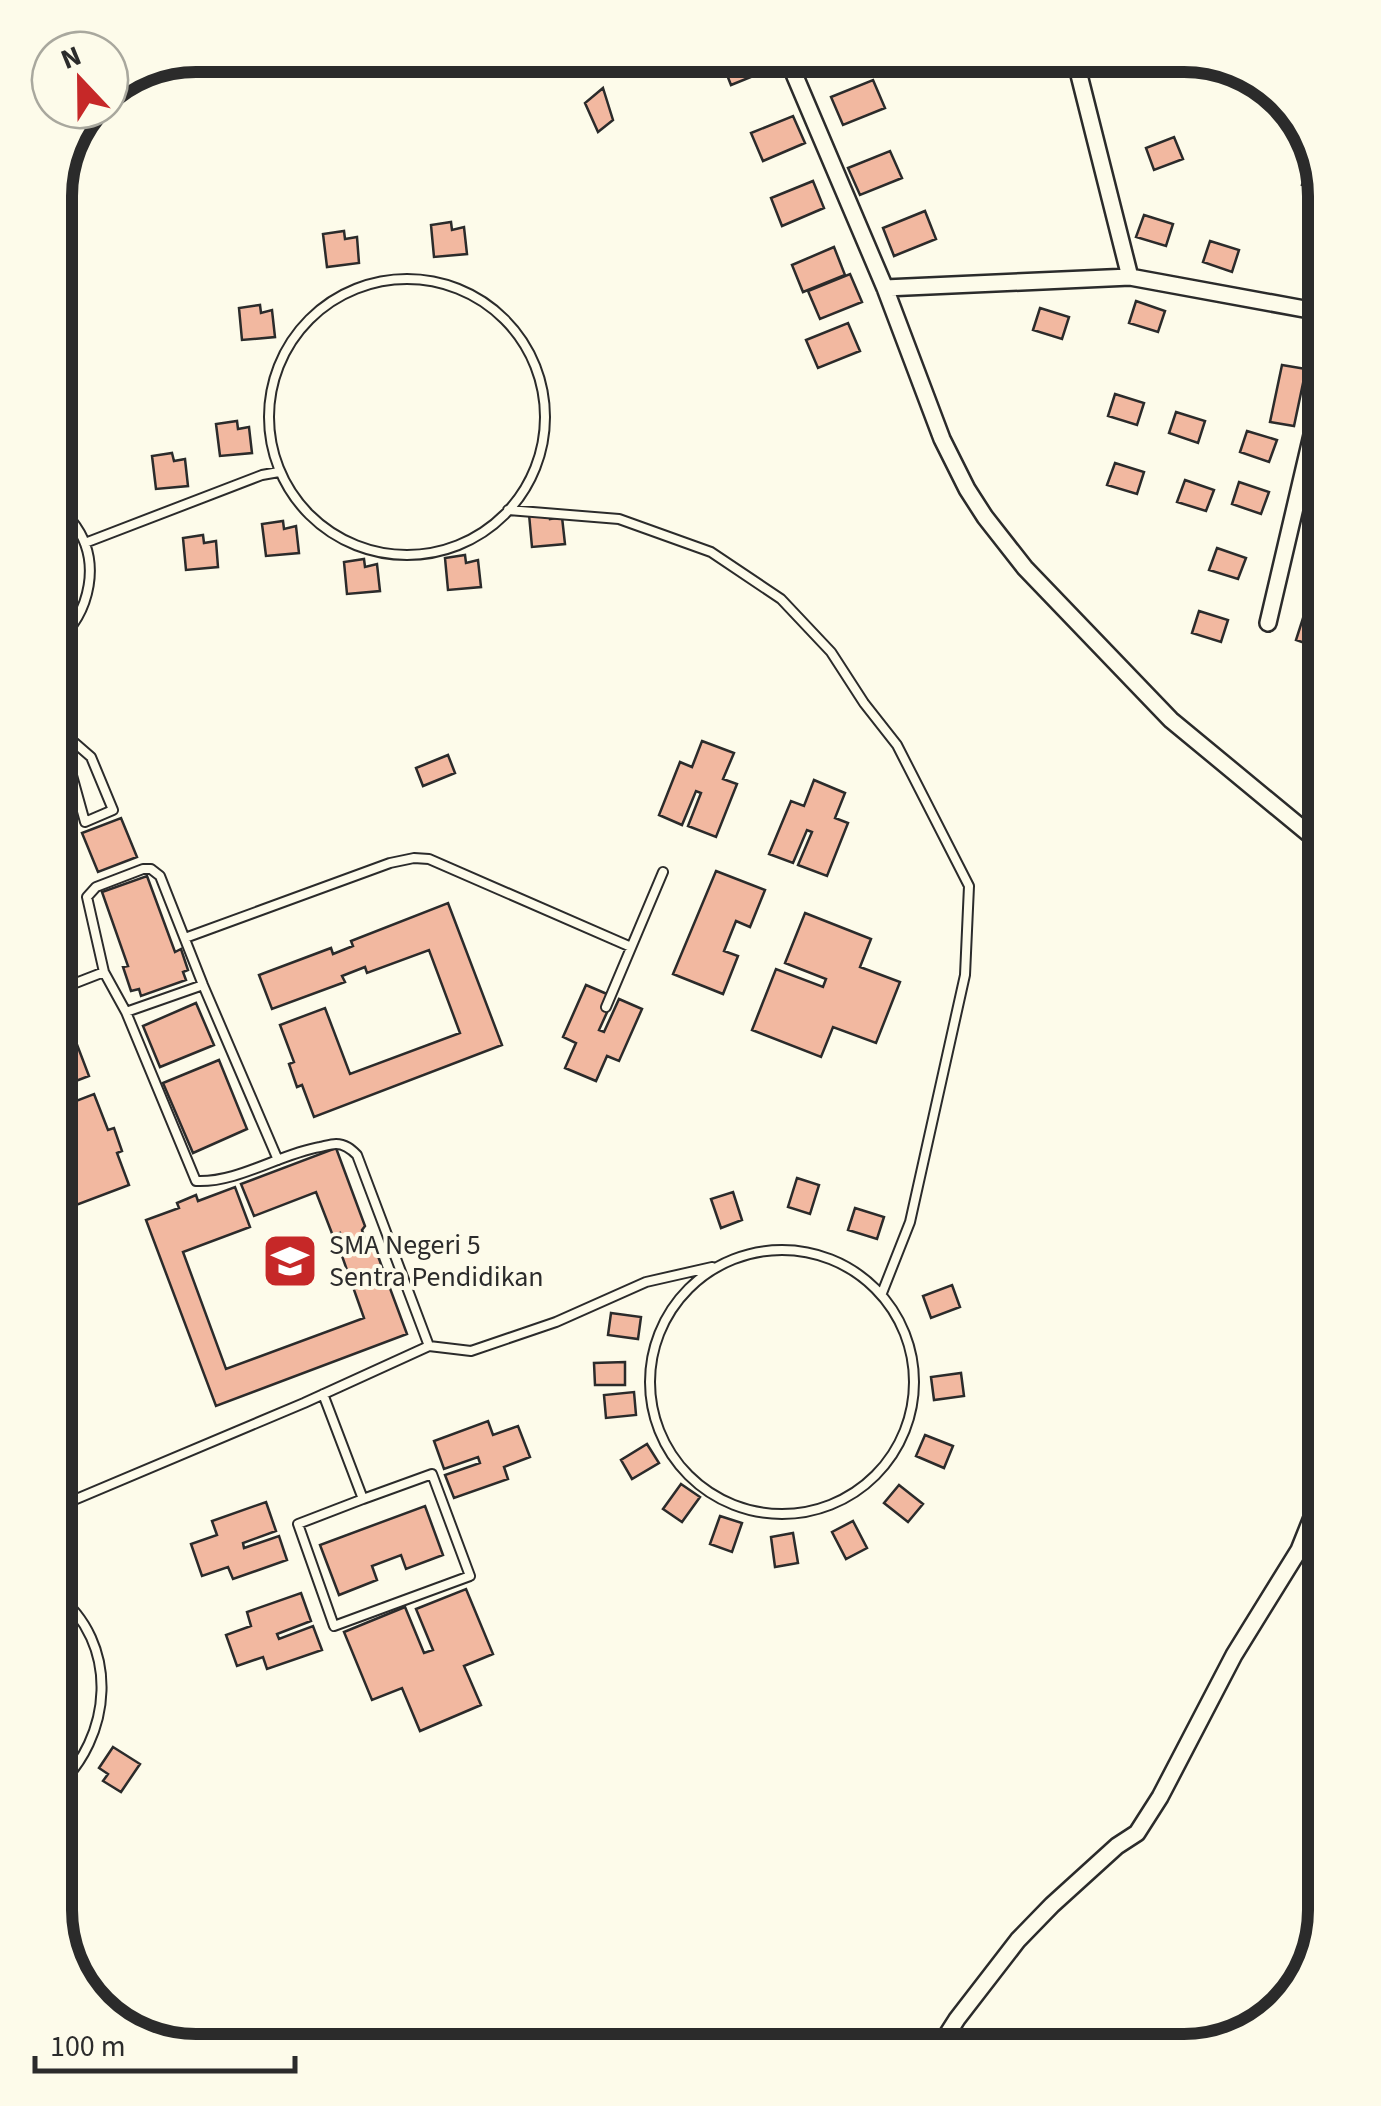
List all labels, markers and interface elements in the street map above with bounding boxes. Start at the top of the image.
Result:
north arrow [30,30,130,130]
text: N [55,36,87,80]
place label: SMA Negeri 5 Sentra Pendidikan [329,1225,544,1297]
school or university icon: SMA Negeri 5 Sentra Pendidikan [260,1231,320,1291]
scale bar [35,2011,295,2073]
text: 100 m [50,2025,126,2068]

